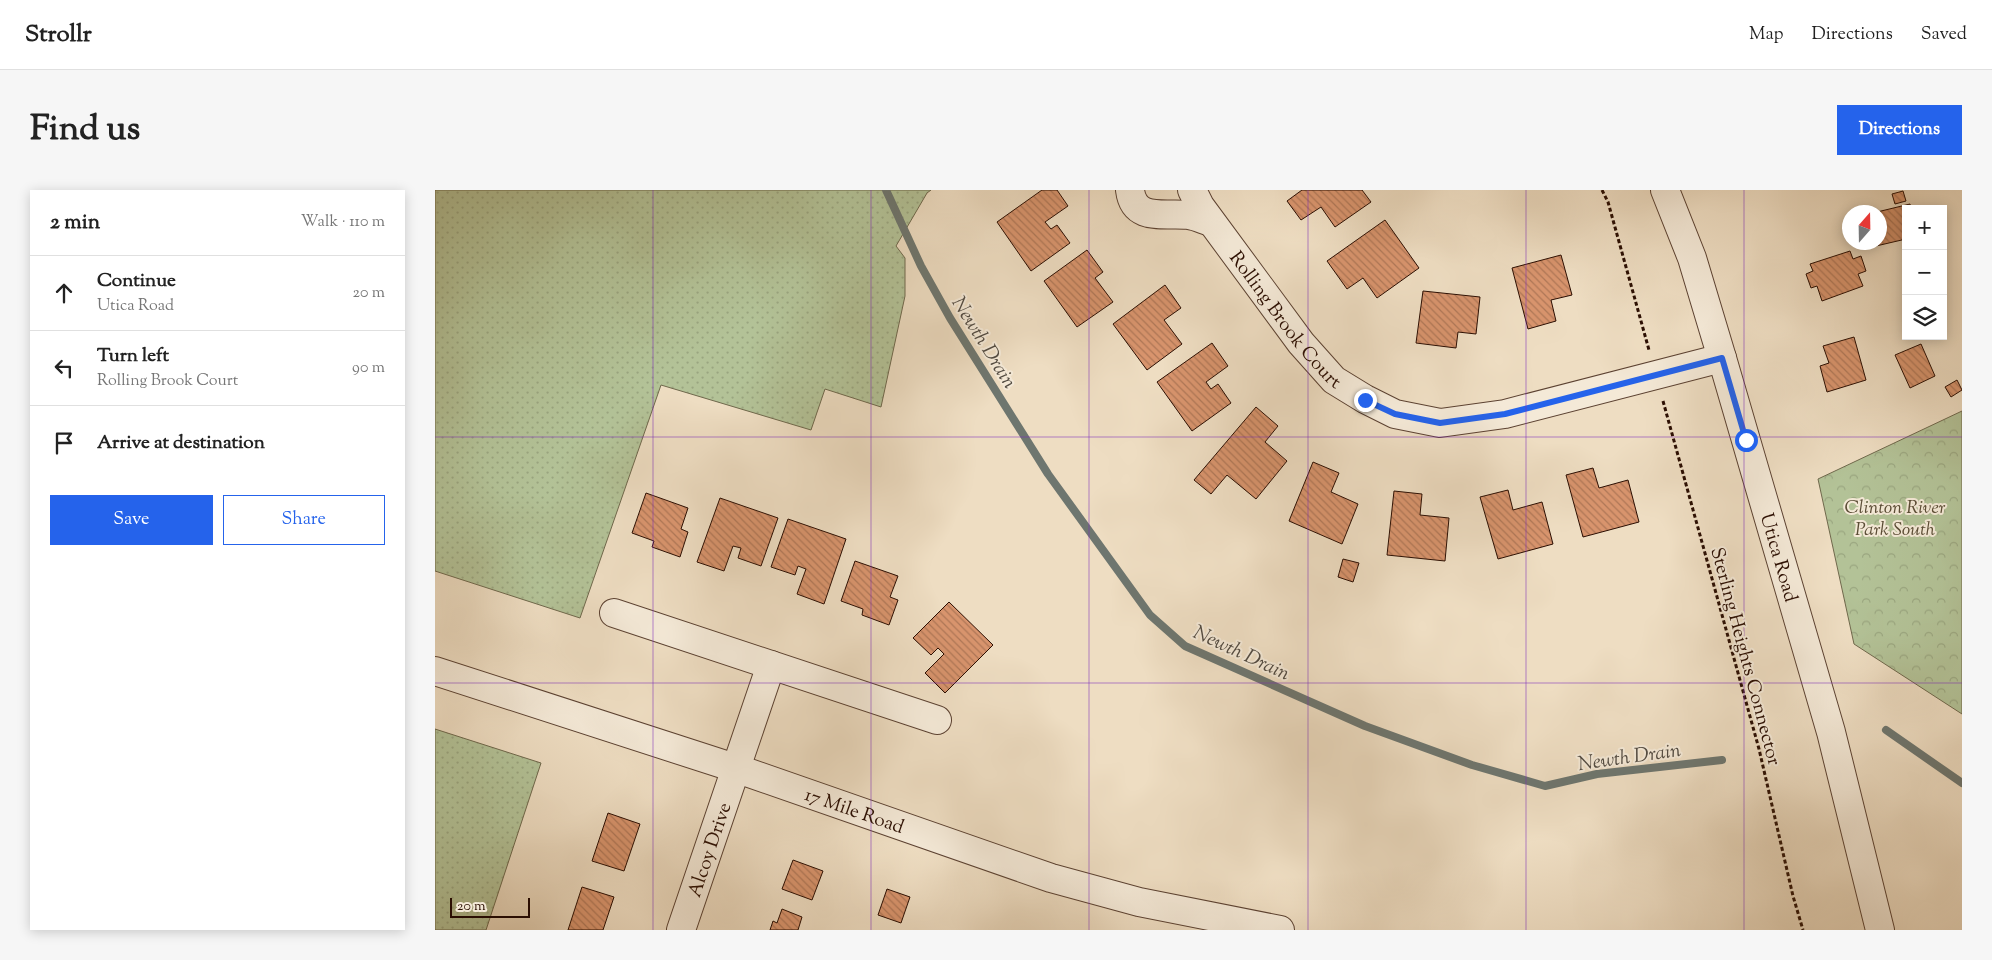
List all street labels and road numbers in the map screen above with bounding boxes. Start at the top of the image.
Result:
street label: Rolling Brook Court [1222,246,1346,397]
street label: Utica Road [1752,510,1803,606]
street label: Sterling Heights Connector [1702,544,1787,769]
street label: 17 Mile Road [800,782,908,842]
street label: Alcoy Drive [682,799,739,901]

